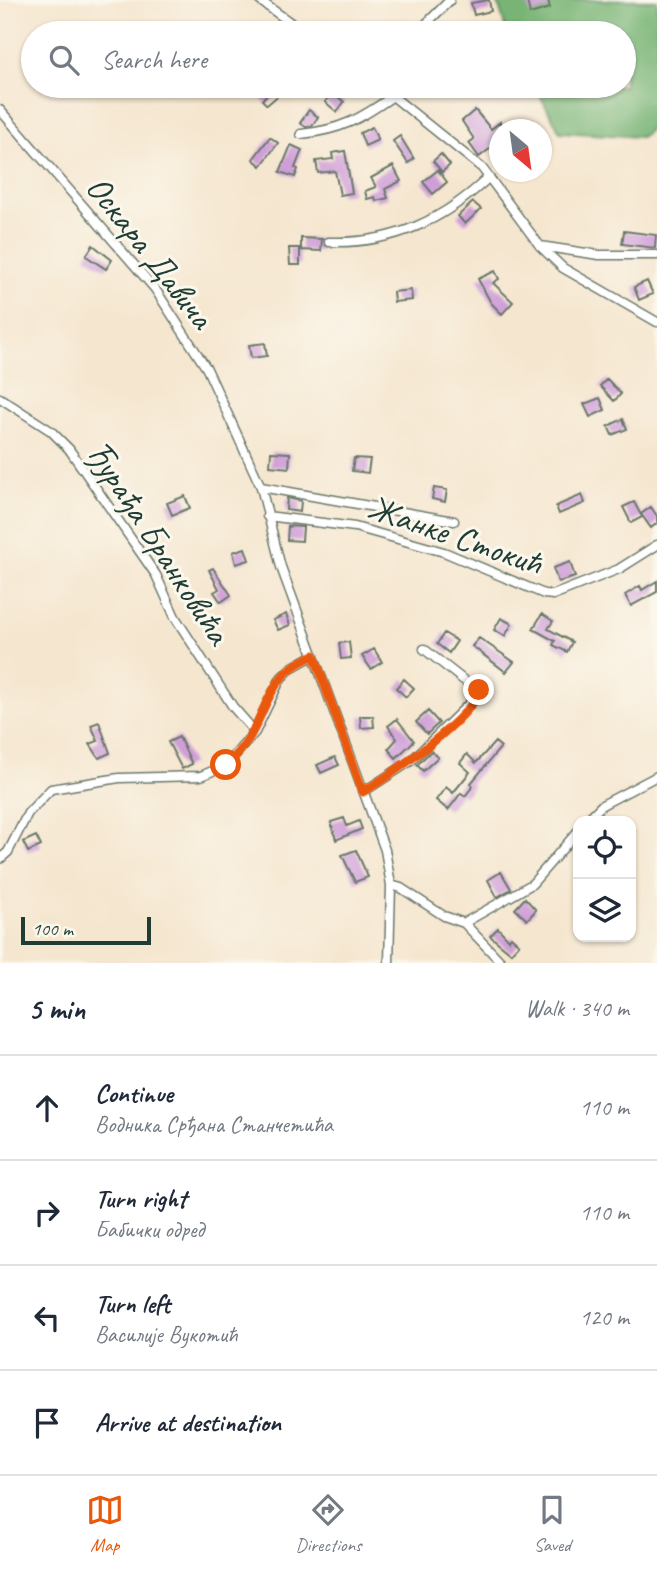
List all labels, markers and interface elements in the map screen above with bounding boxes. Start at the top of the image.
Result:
search box [21,21,636,98]
icon: search [45,41,83,79]
text: Search here [101,43,207,76]
north arrow [489,119,552,182]
street label: Оскара Давича [76,166,225,339]
street label: Ђурађа Бранковића [75,431,242,655]
street label: Жанке Стокић [362,484,550,586]
route end [463,674,494,705]
route start [210,749,241,780]
map controls [573,816,636,942]
button: locate [573,816,636,879]
button: layers [573,879,636,942]
scale bar [21,914,150,946]
text: 100 m [32,917,73,941]
text: 5 min [28,990,85,1028]
text: Walk · 340 m [525,994,629,1023]
text: Continue [95,1077,173,1110]
icon: ahead [28,1089,66,1127]
text: 110 m [580,1093,629,1122]
text: Водника Срђана Станчетића [95,1110,333,1139]
text: Turn right [95,1182,186,1215]
icon: right [28,1194,66,1232]
text: 110 m [580,1198,629,1227]
text: Бабички одред [95,1215,204,1244]
text: Turn left [95,1287,170,1320]
icon: left [28,1299,66,1337]
text: 120 m [580,1303,629,1332]
text: Василије Вукотић [95,1320,237,1349]
icon: arrive [28,1404,66,1442]
text: Arrive at destination [95,1406,281,1439]
tab: Map [86,1491,124,1557]
tab: Directions [295,1491,362,1557]
tab: Saved [533,1491,571,1557]

